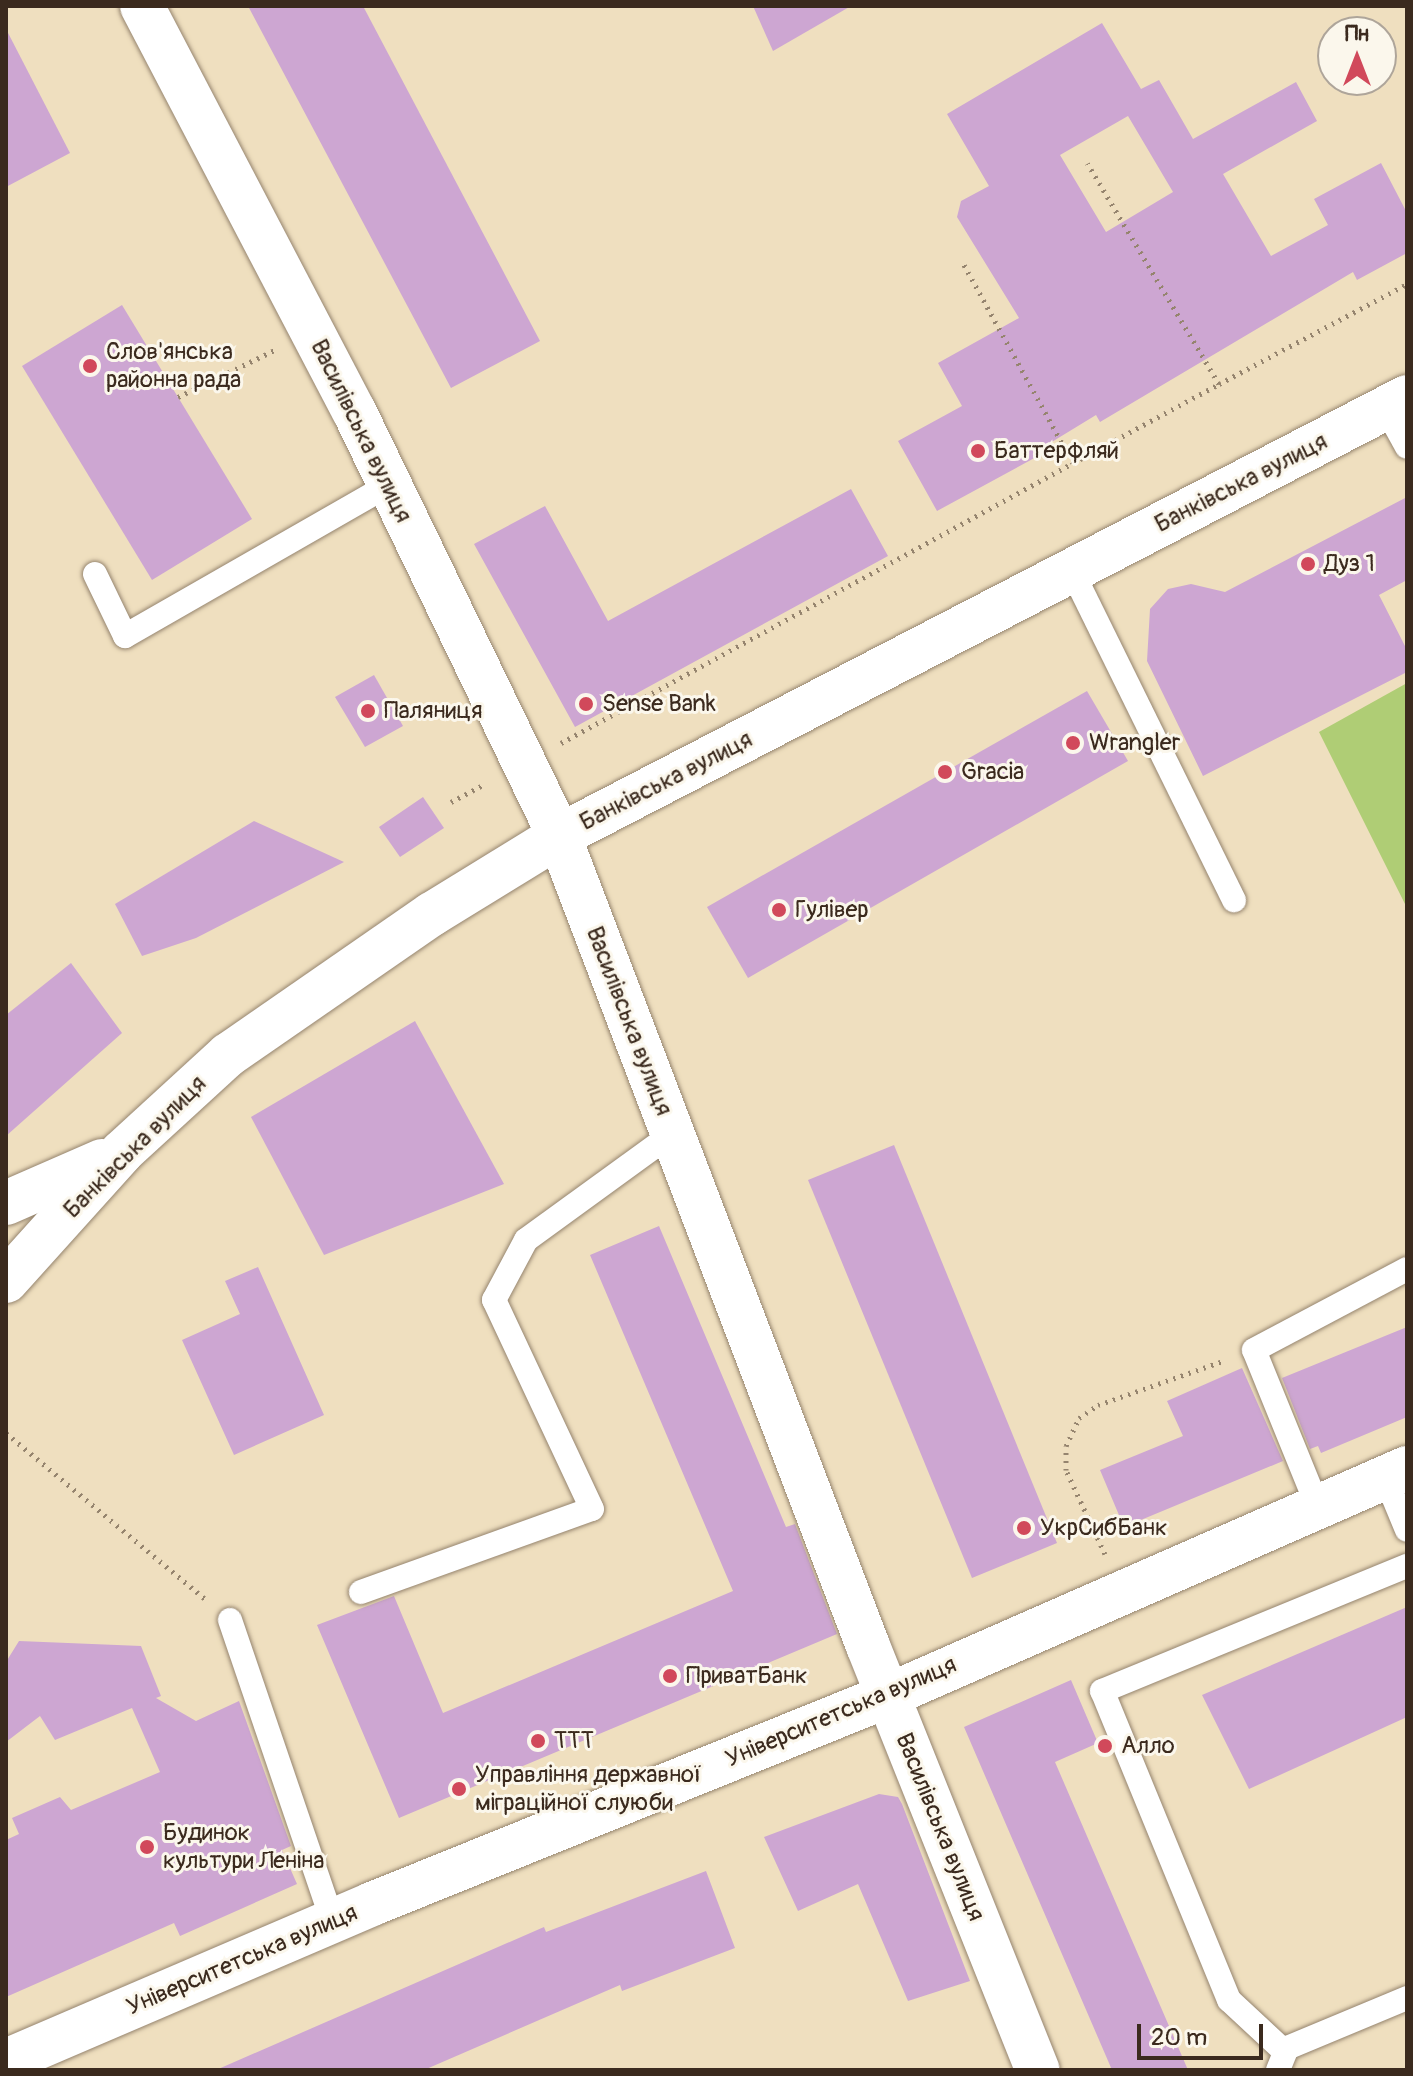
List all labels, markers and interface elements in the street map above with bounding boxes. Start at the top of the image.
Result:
north arrow [1317,16,1397,96]
text: Пн [1345,20,1369,48]
street label: Василівська вулиця [304,335,418,527]
place label: Слов'янська районна рада [106,338,241,394]
marker: Слов'янська районна рада [81,357,99,375]
street label: Банківська вулиця [1150,427,1332,539]
place label: Баттерфляй [994,437,1119,465]
marker: Баттерфляй [969,442,987,460]
place label: Дуз 1 [1324,550,1375,578]
marker: Дуз 1 [1299,555,1317,573]
place label: Sense Bank [602,690,716,718]
marker: Sense Bank [577,695,595,713]
place label: Паляниця [384,697,482,725]
marker: Паляниця [359,702,377,720]
street label: Банківська вулиця [575,725,757,837]
place label: Wrangler [1089,729,1180,757]
marker: Wrangler [1064,734,1082,752]
place label: Gracia [961,758,1024,786]
marker: Gracia [936,763,954,781]
place label: Гулівер [795,896,869,924]
marker: Гулівер [770,901,788,919]
street label: Василівська вулиця [580,922,678,1120]
street label: Банківська вулиця [58,1070,212,1224]
place label: УкрСибБанк [1040,1514,1167,1542]
marker: УкрСибБанк [1015,1519,1033,1537]
street label: Університетська вулиця [721,1650,961,1774]
place label: ПриватБанк [686,1662,807,1690]
marker: ПриватБанк [661,1667,679,1685]
place label: ТТТ [554,1727,594,1755]
street label: Василівська вулиця [889,1729,991,1925]
marker: ТТТ [529,1732,547,1750]
place label: Алло [1121,1732,1175,1760]
marker: Алло [1096,1737,1114,1755]
place label: Управління державної міграційної слуюби [475,1761,702,1817]
marker: Управління державної міграційної слуюби [450,1780,468,1798]
place label: Будинок культури Леніна [163,1819,324,1875]
marker: Будинок культури Леніна [138,1838,156,1856]
street label: Університетська вулиця [122,1898,362,2022]
scale bar [1141,2008,1267,2058]
text: 20 m [1151,2023,1207,2052]

